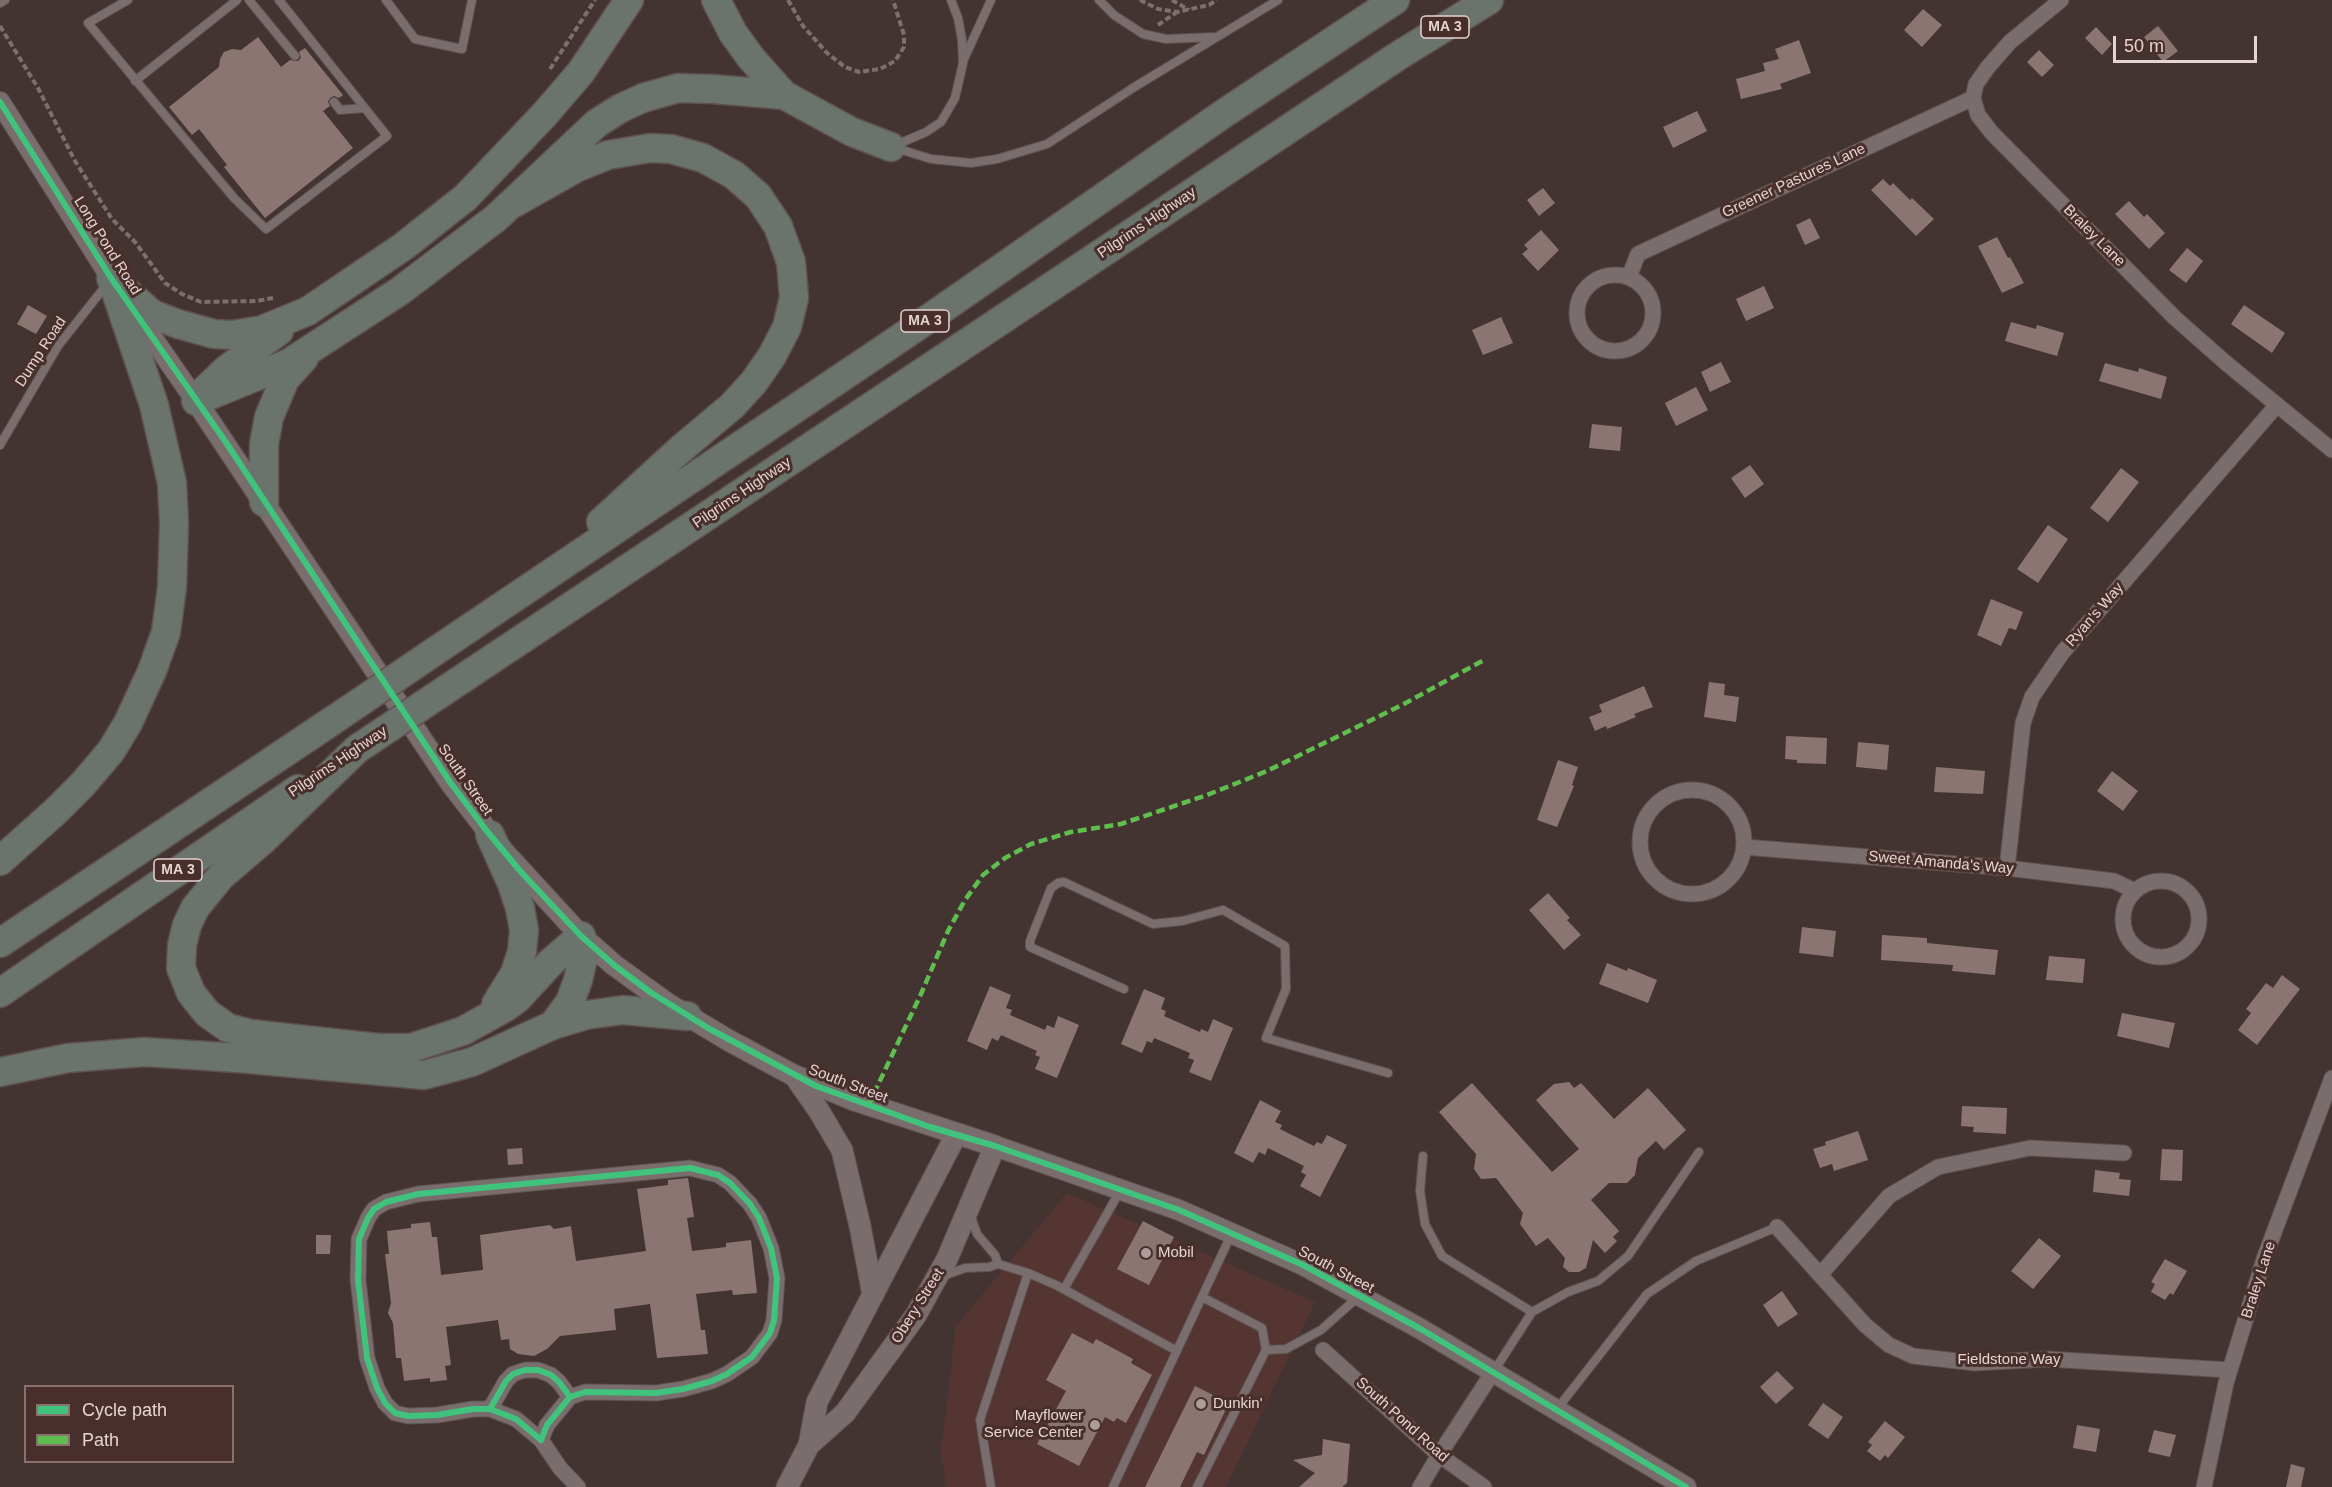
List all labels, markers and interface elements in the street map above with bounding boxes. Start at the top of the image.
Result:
road number: MA 3 [1421,16,1469,38]
scale bar [2116,24,2260,62]
text: 50 m [2124,36,2164,56]
street label: Greener Pastures Lane [1720,140,1868,222]
street label: Pilgrims Highway [1094,183,1200,263]
street label: Long Pond Road [70,193,144,299]
street label: Braley Lane [2059,201,2129,271]
road number: MA 3 [901,310,949,332]
street label: Dump Road [12,314,70,390]
street label: Pilgrims Highway [689,453,795,533]
street label: Ryan's Way [2062,579,2128,651]
street label: Pilgrims Highway [285,722,391,802]
street label: South Street [434,741,496,819]
street label: Sweet Amanda's Way [1868,848,2014,878]
road number: MA 3 [154,859,202,881]
street label: South Street [806,1061,890,1107]
street label: Braley Lane [2238,1239,2280,1321]
street label: South Street [1295,1242,1377,1298]
place label: Mobil [1158,1244,1194,1262]
marker: Mobil [1139,1246,1153,1260]
street label: Obery Street [888,1265,948,1347]
street label: Fieldstone Way [1958,1351,2060,1369]
street label: South Pond Road [1352,1374,1452,1466]
legend [24,1385,234,1463]
place label: Dunkin' [1213,1395,1263,1413]
marker: Dunkin' [1194,1397,1208,1411]
text: Cycle path [82,1400,167,1420]
place label: Mayflower Service Center [984,1407,1083,1442]
marker: Mayflower Service Center [1088,1418,1102,1432]
text: Path [82,1430,119,1450]

